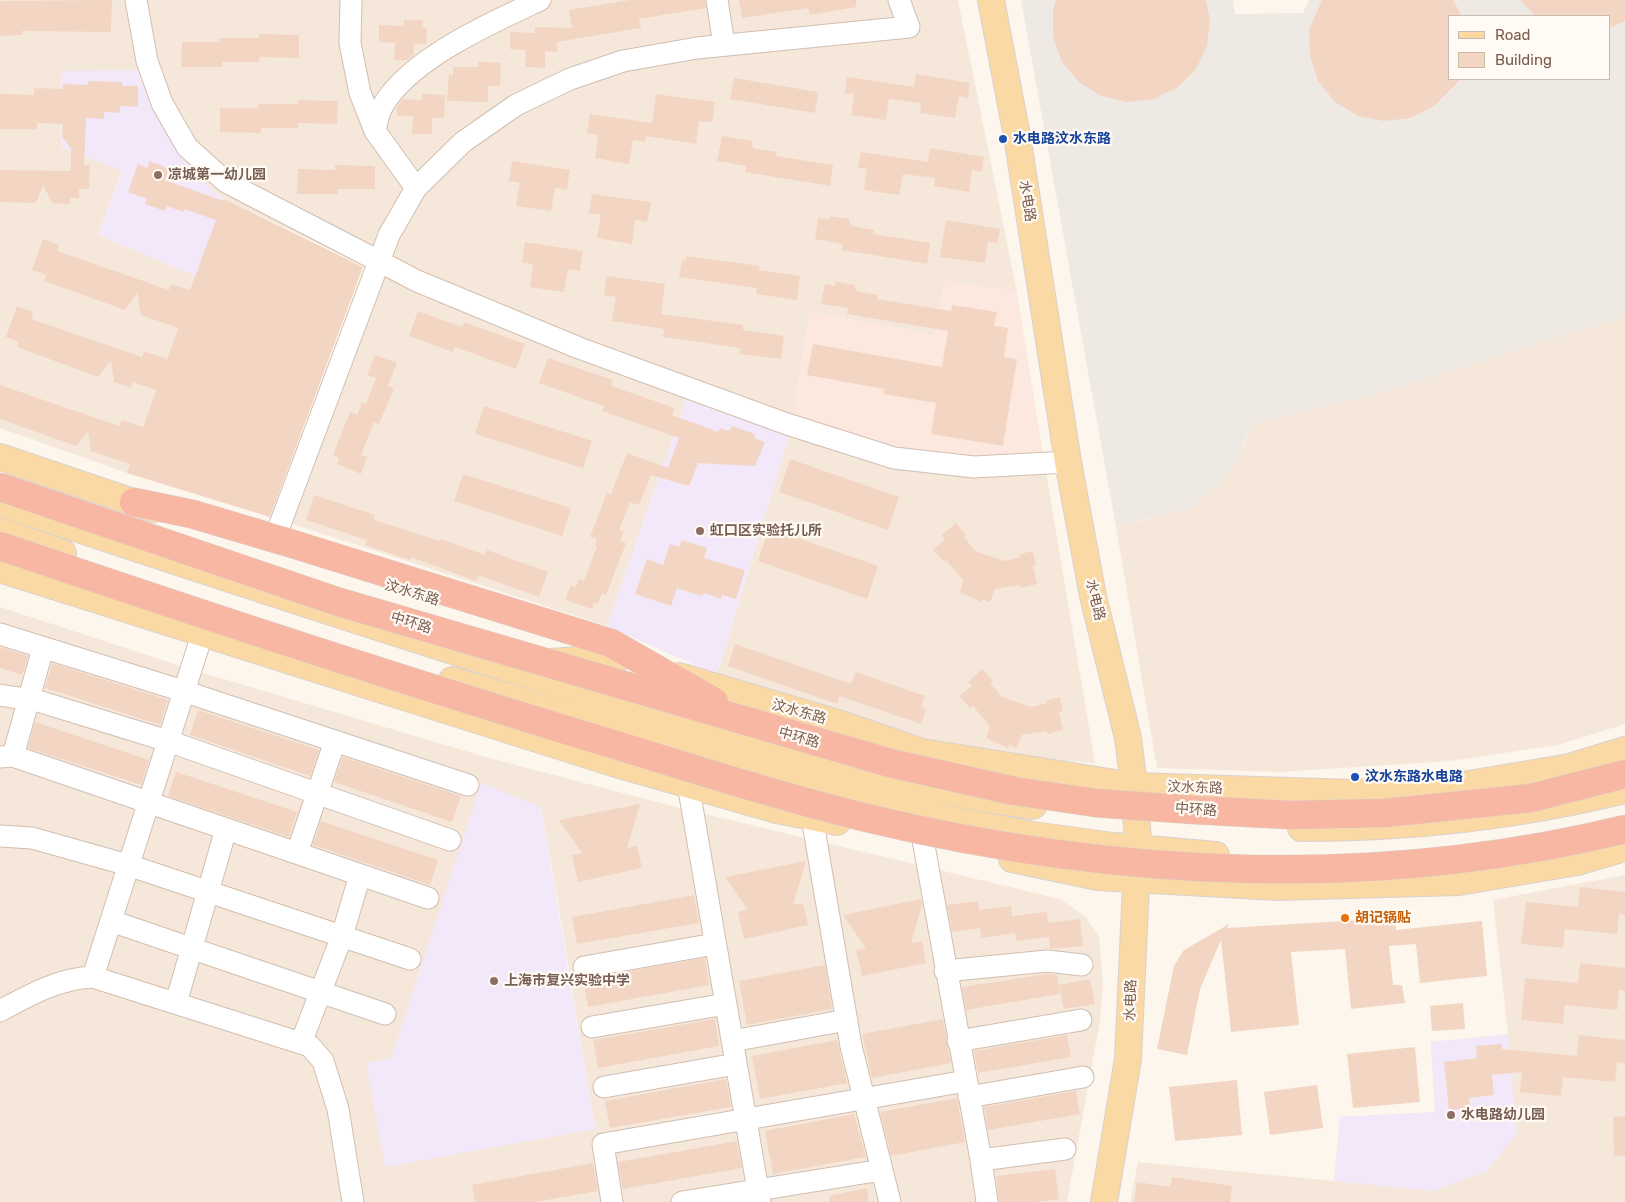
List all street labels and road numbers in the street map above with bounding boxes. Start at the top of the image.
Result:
street label: 水电路 [1015,179,1039,223]
street label: 汶水东路 [383,577,441,609]
street label: 水电路 [1082,578,1108,622]
street label: 中环路 [388,609,434,637]
street label: 汶水东路 [770,696,828,728]
street label: 中环路 [776,724,822,752]
street label: 汶水东路 [1167,779,1223,797]
street label: 中环路 [1174,800,1218,820]
street label: 水电路 [1122,979,1140,1021]

